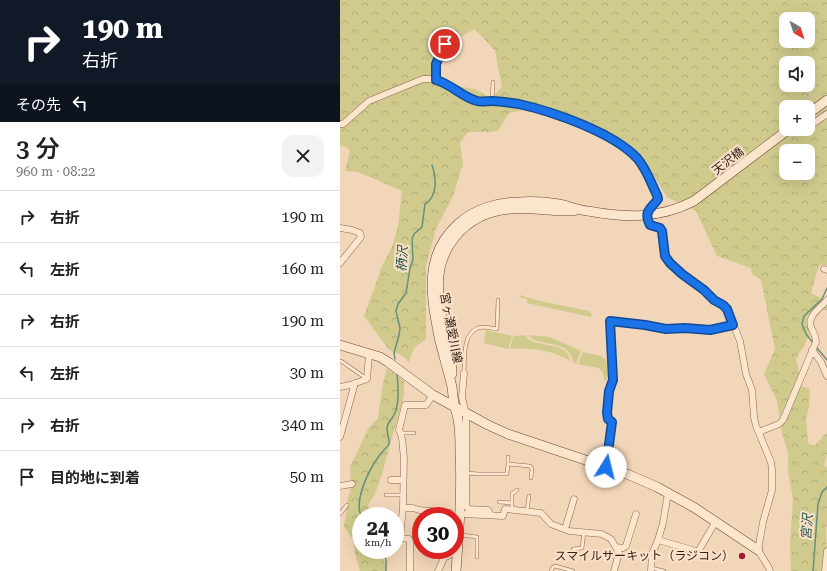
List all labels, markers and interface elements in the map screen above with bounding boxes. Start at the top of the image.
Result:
text: 190 m [82,12,163,45]
north arrow [779,12,815,48]
map controls [779,12,815,180]
icon: right [16,16,68,68]
pin [428,27,462,61]
icon: arrive [434,33,456,55]
text: 右折 [82,50,118,71]
button: sound [779,56,815,92]
icon: left [69,92,91,114]
text: その先 [16,96,61,114]
button: + [779,100,815,136]
text: 3 分 [16,135,60,163]
button: close [282,135,324,177]
street label: 天沢橋 [710,144,746,178]
button: − [779,144,815,180]
text: 960 m · 08:22 [16,164,95,179]
icon: right [16,206,38,228]
text: 190 m [281,208,324,226]
text: 右折 [50,209,80,227]
water label: 柄沢 [394,244,411,272]
icon: left [16,258,38,280]
text: 160 m [281,260,324,278]
text: 左折 [50,261,80,279]
street label: 宮ヶ瀬愛川線 [437,291,465,365]
icon: right [16,310,38,332]
text: 190 m [281,312,324,330]
text: 右折 [50,313,80,331]
icon: left [16,362,38,384]
text: 30 m [290,364,324,382]
text: 左折 [50,365,80,383]
icon: right [16,414,38,436]
text: 340 m [281,416,324,434]
text: 右折 [50,417,80,435]
position arrow [585,446,627,488]
icon: arrive [16,466,38,488]
text: 50 m [290,468,324,486]
text: 目的地に到着 [50,469,140,487]
speed limit sign: 30 [412,507,464,559]
water label: 宮沢 [799,512,816,540]
text: 24 [367,516,389,540]
text: km/h [365,537,391,548]
place label: スマイルサーキット（ラジコン） [555,549,734,563]
marker: スマイルサーキット（ラジコン） [737,551,747,561]

